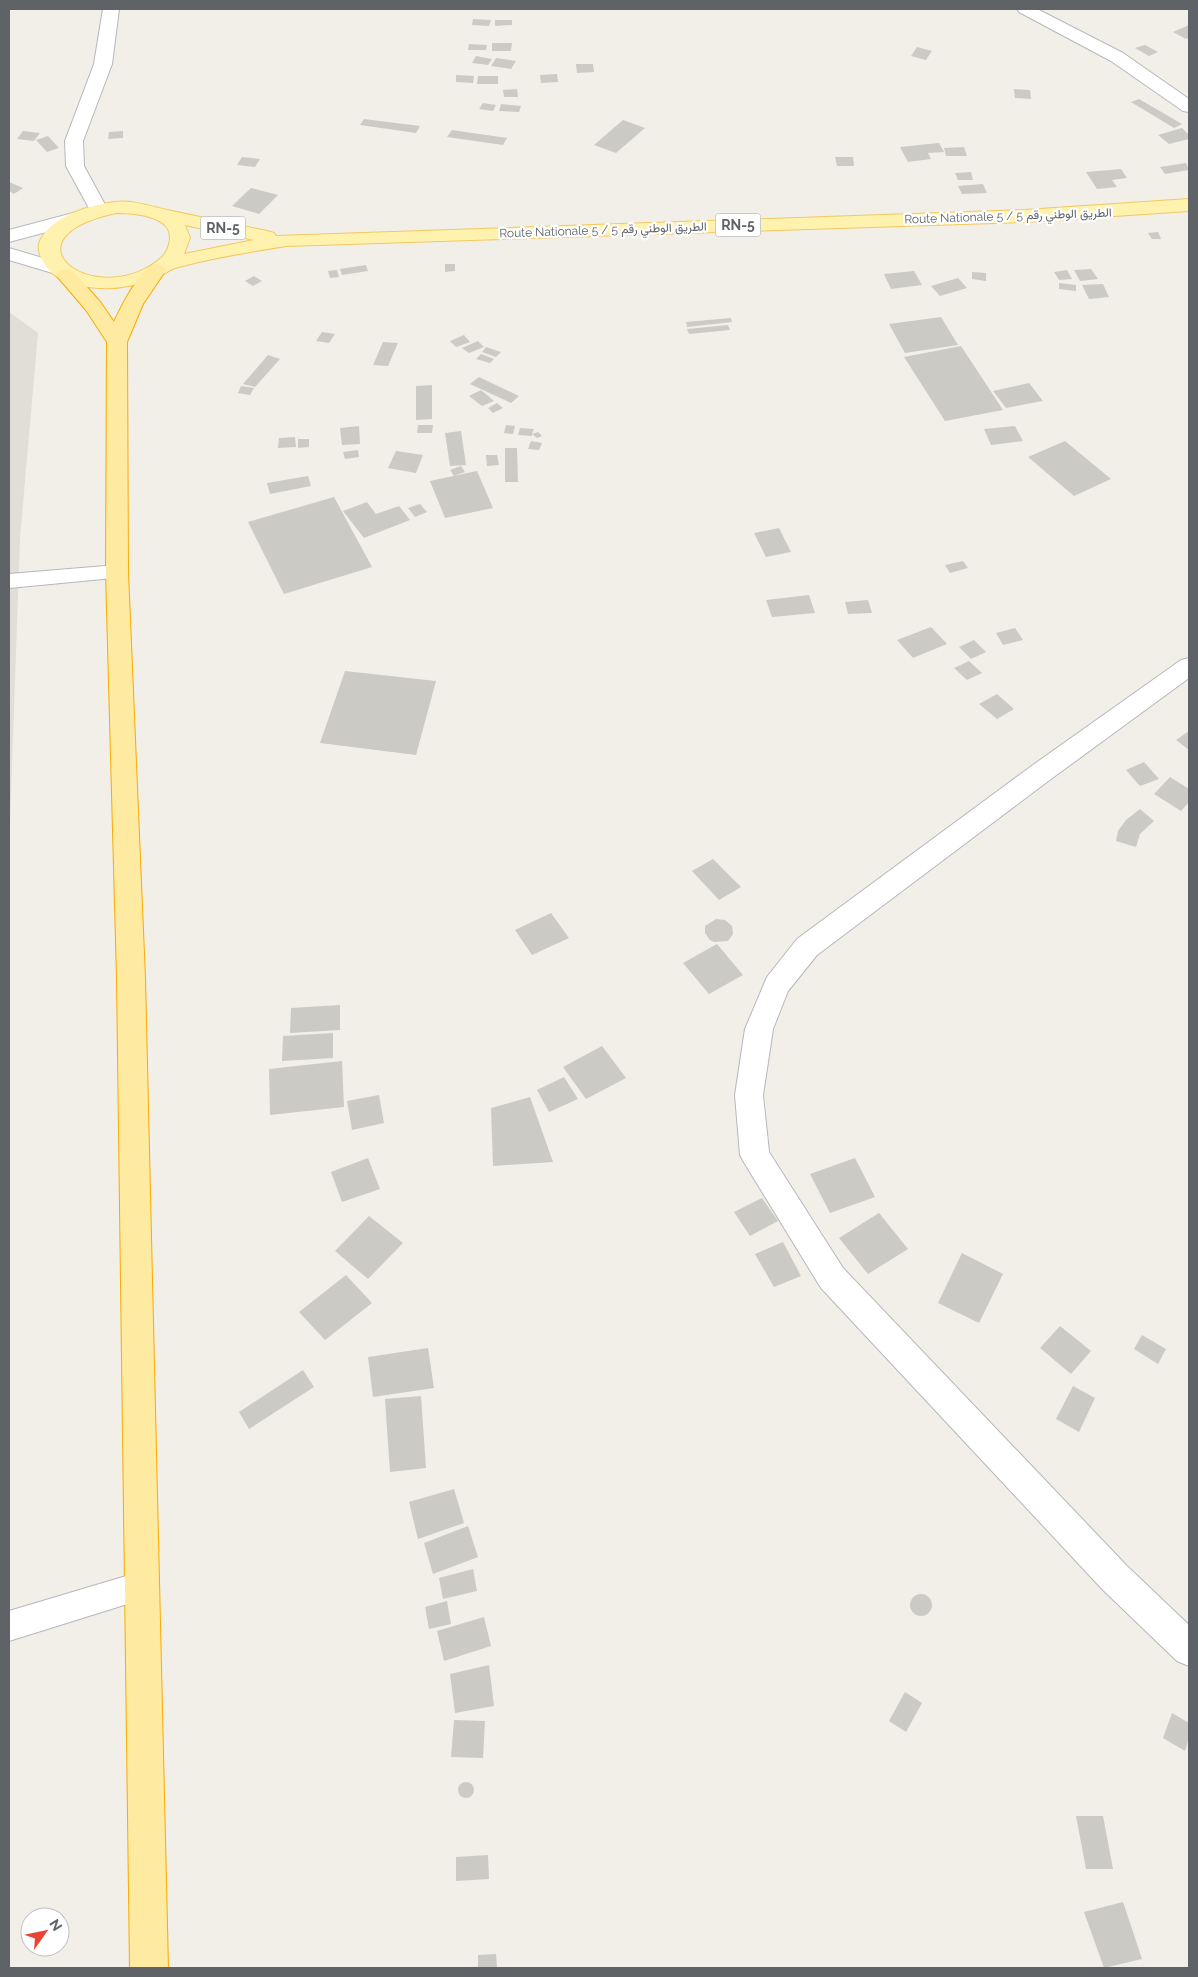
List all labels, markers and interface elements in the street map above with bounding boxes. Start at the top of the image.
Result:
street label: Route Nationale 5 / الطريق الوطني رقم 5 [904,205,1112,230]
road number: RN-5 [716,214,760,236]
road number: RN-5 [200,217,246,240]
street label: Route Nationale 5 / الطريق الوطني رقم 5 [499,219,707,244]
north arrow [20,1907,70,1957]
text: N [46,1916,66,1934]

